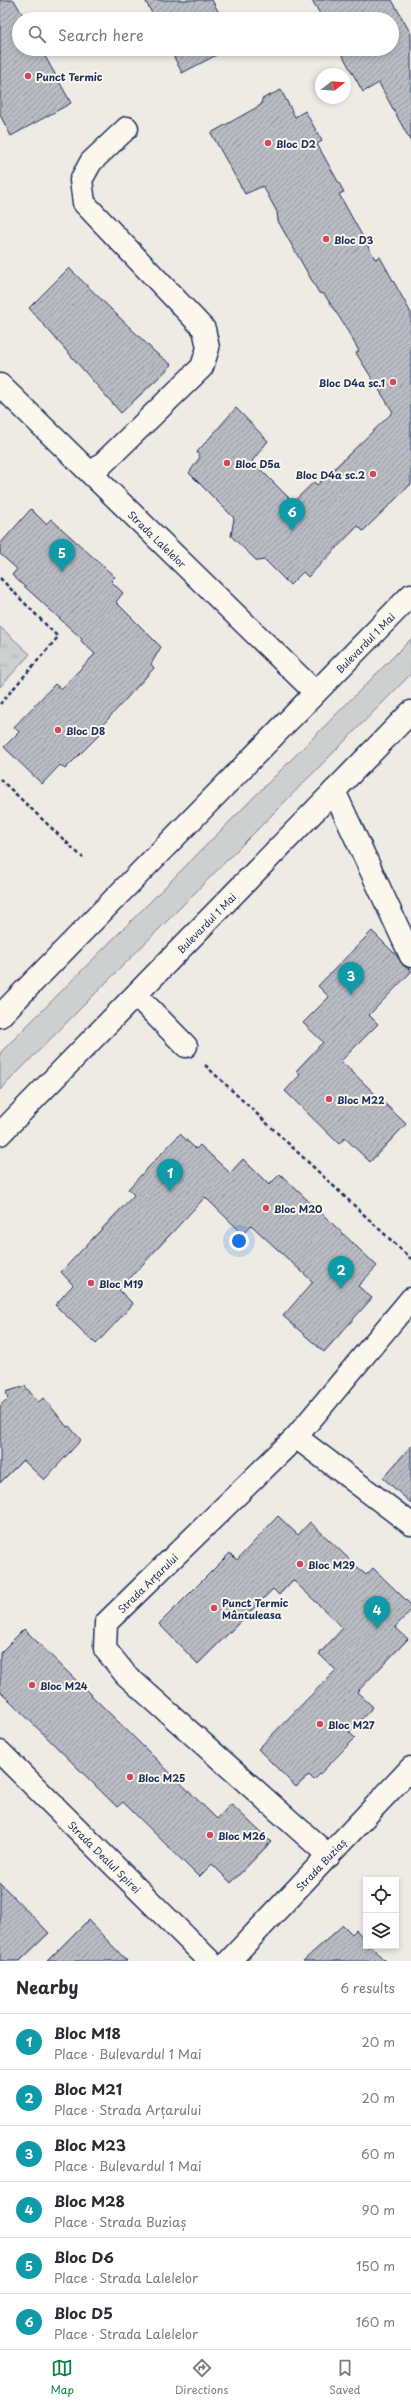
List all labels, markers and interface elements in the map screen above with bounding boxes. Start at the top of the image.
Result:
search box [12,12,399,56]
icon: search [26,23,48,45]
text: Search here [58,23,144,46]
north arrow [315,68,351,104]
place label: Punct Termic [36,69,103,84]
marker: Punct Termic [23,71,33,81]
place label: Bloc D2 [276,136,316,151]
marker: Bloc D2 [263,138,273,148]
place label: Bloc D3 [334,232,374,247]
marker: Bloc D3 [321,234,331,244]
place label: Bloc D4a sc.1 [319,375,385,390]
marker: Bloc D4a sc.1 [388,377,398,387]
place label: Bloc D5a [235,456,281,471]
marker: Bloc D5a [222,458,232,468]
place label: Bloc D4a sc.2 [296,467,365,482]
marker: Bloc D4a sc.2 [368,469,378,479]
pin: 6 [279,498,305,531]
street label: Strada Lalelelor [125,506,190,571]
pin: 5 [49,539,75,572]
street label: Bulevardul 1 Mai [332,609,398,676]
place label: Bloc D8 [66,723,105,738]
marker: Bloc D8 [53,725,63,735]
street label: Bulevardul 1 Mai [173,889,239,956]
pin: 3 [338,962,364,995]
place label: Bloc M22 [337,1092,385,1107]
marker: Bloc M22 [324,1094,334,1104]
pin: 1 [157,1159,183,1192]
place label: Bloc M20 [274,1201,323,1216]
marker: Bloc M20 [261,1203,271,1213]
your location [229,1231,249,1251]
pin: 2 [328,1256,354,1289]
place label: Bloc M19 [99,1276,143,1291]
marker: Bloc M19 [86,1278,96,1288]
street label: Strada Arțarului [114,1550,181,1616]
place label: Bloc M29 [308,1557,355,1572]
marker: Bloc M29 [295,1559,305,1569]
place label: Punct Termic Mântuleasa [222,1595,289,1622]
pin: 4 [364,1596,390,1629]
marker: Punct Termic Mântuleasa [209,1603,219,1613]
place label: Bloc M24 [40,1678,88,1693]
marker: Bloc M24 [27,1680,37,1690]
place label: Bloc M27 [328,1717,375,1732]
marker: Bloc M27 [315,1719,325,1729]
place label: Bloc M25 [138,1770,185,1785]
marker: Bloc M25 [125,1772,135,1782]
street label: Strada Dealul Spirei [65,1817,145,1896]
place label: Bloc M26 [218,1828,266,1843]
marker: Bloc M26 [205,1830,215,1840]
street label: Strada Buziaș [292,1834,349,1894]
map controls [363,1877,399,1949]
button: locate [363,1877,399,1913]
button: layers [363,1913,399,1949]
text: Nearby [16,1974,78,2000]
text: 6 results [340,1978,395,1997]
text: Bloc M18 [54,2021,121,2044]
text: 1 [26,2032,32,2051]
text: 20 m [361,2032,395,2051]
text: Place · Bulevardul 1 Mai [54,2044,202,2063]
text: Bloc M21 [54,2077,122,2100]
text: 2 [24,2088,34,2107]
text: 20 m [361,2088,395,2107]
text: Place · Strada Arțarului [54,2100,201,2119]
text: Bloc M23 [54,2133,126,2156]
text: 3 [25,2144,33,2163]
text: 60 m [361,2144,395,2163]
text: Place · Bulevardul 1 Mai [54,2156,202,2175]
text: Bloc M28 [54,2189,125,2212]
text: 4 [25,2200,33,2219]
text: 90 m [362,2200,395,2219]
text: Place · Strada Buziaș [54,2212,186,2231]
text: Bloc D6 [54,2245,114,2268]
text: 5 [25,2256,33,2275]
text: 150 m [356,2256,395,2275]
text: Place · Strada Lalelelor [54,2268,198,2287]
text: Bloc D5 [54,2301,113,2324]
text: 6 [24,2312,34,2331]
text: 160 m [356,2312,395,2331]
text: Place · Strada Lalelelor [54,2324,198,2343]
tab: Map [50,2357,74,2398]
tab: Directions [175,2357,228,2398]
tab: Saved [329,2357,361,2398]

